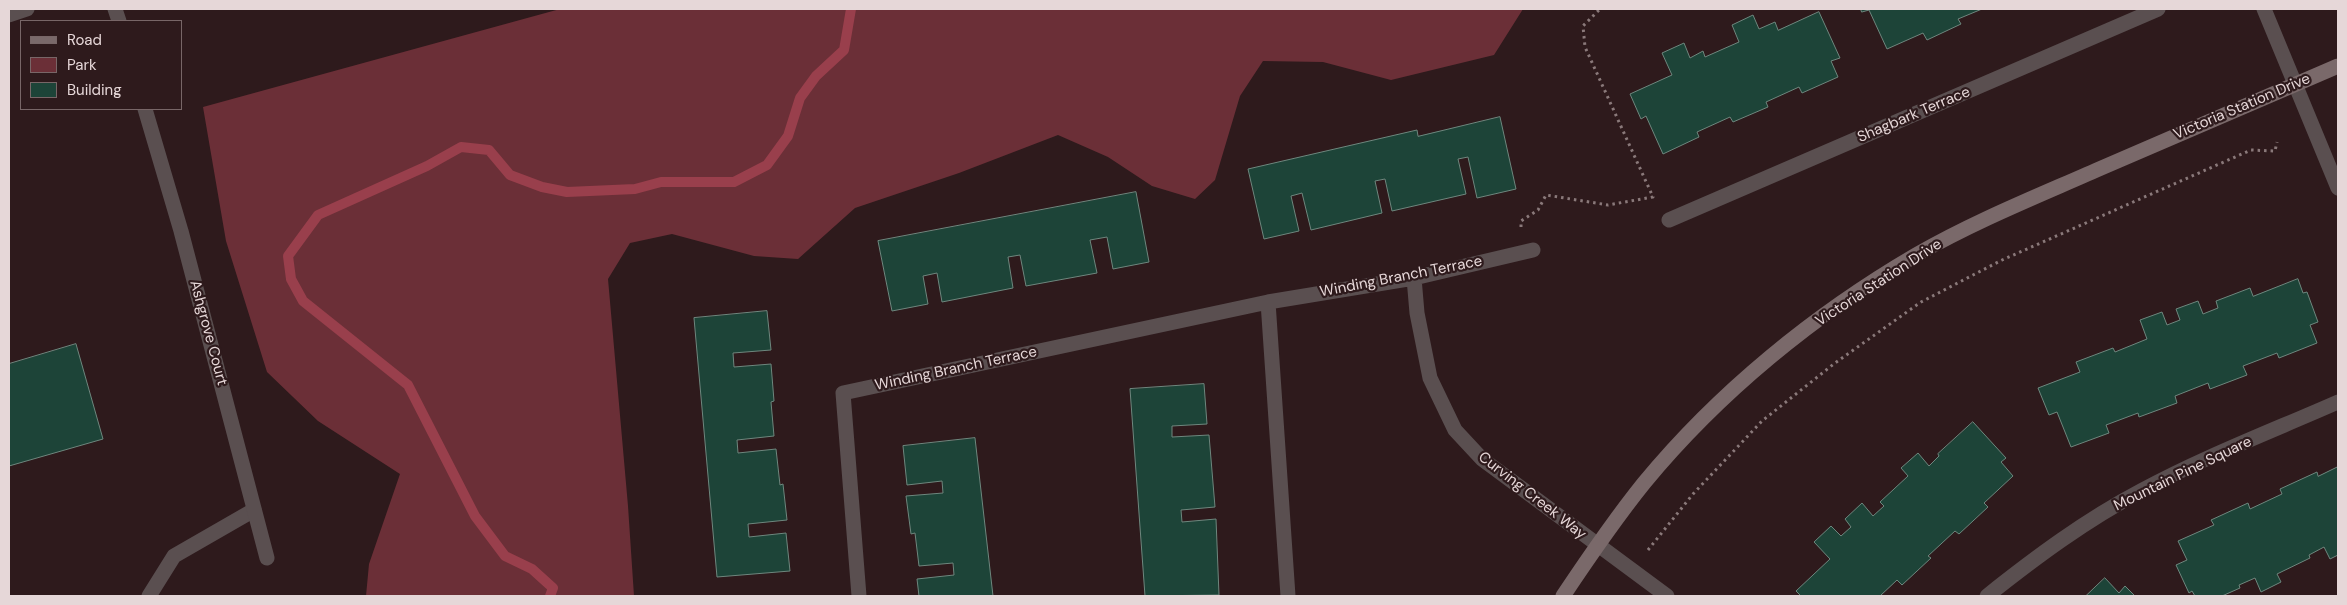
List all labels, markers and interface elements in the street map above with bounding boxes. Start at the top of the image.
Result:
legend [20,20,182,110]
text: Road [67,30,102,50]
text: Park [67,55,97,75]
street label: Victoria Station Drive [2171,70,2313,144]
text: Building [67,80,122,100]
street label: Shagbark Terrace [1855,83,1973,147]
street label: Victoria Station Drive [1813,235,1945,331]
street label: Winding Branch Terrace [1318,252,1484,302]
street label: Ashgrove Court [185,279,231,387]
street label: Winding Branch Terrace [873,343,1039,395]
street label: Mountain Pine Square [2111,433,2255,515]
street label: Curving Creek Way [1474,448,1590,544]

